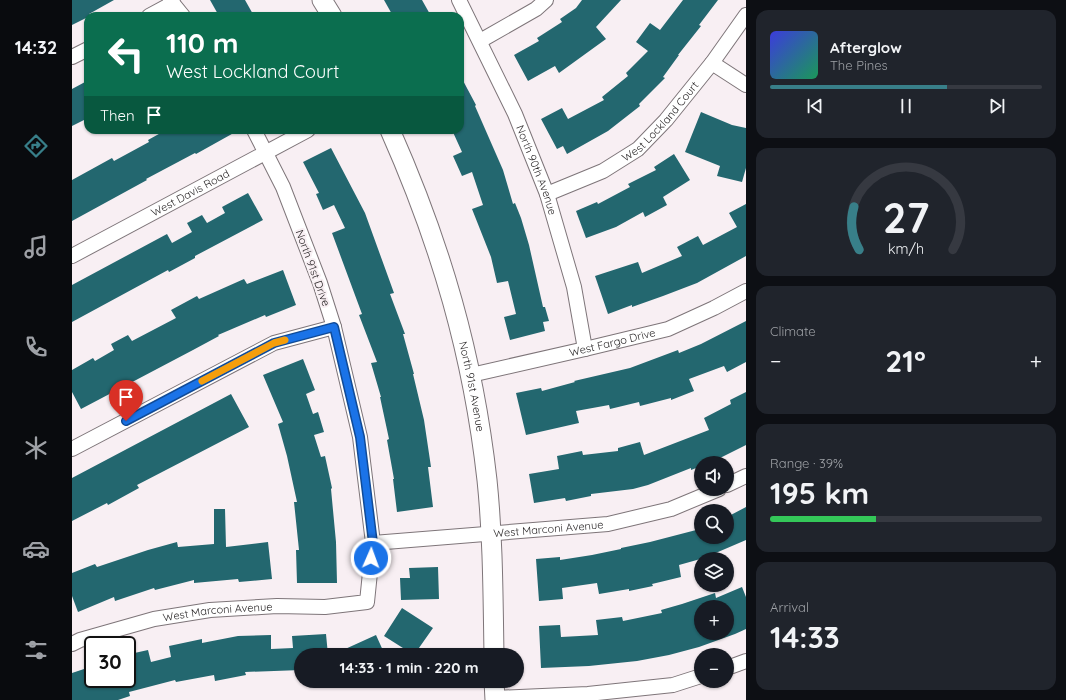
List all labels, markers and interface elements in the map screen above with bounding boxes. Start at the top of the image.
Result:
text: 110 m [166,25,239,60]
icon: left [100,28,152,80]
text: 14:32 [15,36,57,59]
text: Afterglow [830,38,902,57]
text: The Pines [830,57,888,73]
text: West Lockland Court [166,60,339,83]
street label: West Lockland Court [619,78,702,164]
icon: previous [804,95,826,117]
icon: pause [895,95,917,117]
icon: next [986,95,1008,117]
icon: arrive [143,104,165,126]
text: Then [100,106,135,125]
street label: North 90th Avenue [513,123,560,217]
icon: directions [22,132,50,160]
street label: West Davis Road [149,166,232,220]
text: 27 [883,191,929,243]
street label: North 91st Drive [293,228,333,308]
icon: music [22,233,50,261]
text: km/h [888,240,924,258]
text: Climate [770,323,816,339]
street label: West Fargo Drive [568,325,657,359]
icon: phone [22,333,50,361]
street label: North 91st Avenue [456,340,487,433]
text: 21° [885,342,926,380]
text: − [770,347,781,375]
text: + [1030,347,1042,375]
pin [109,380,143,421]
icon: arrive [115,386,137,408]
icon: climate [22,434,50,462]
text: Range · 39% [770,455,843,471]
map controls [694,456,734,688]
button: sound [694,456,734,496]
text: 195 km [770,474,869,512]
button: search [694,504,734,544]
street label: West Marconi Avenue [493,517,604,540]
icon: car [22,535,50,563]
position arrow [350,537,392,579]
button: layers [694,552,734,592]
street label: West Marconi Avenue [162,599,273,624]
text: Arrival [770,599,809,615]
button: + [694,600,734,640]
text: 14:33 [770,618,840,656]
icon: filters [22,636,50,664]
speed limit sign: 30 [84,636,136,688]
button: − [694,648,734,688]
text: 14:33 · 1 min · 220 m [340,658,478,677]

